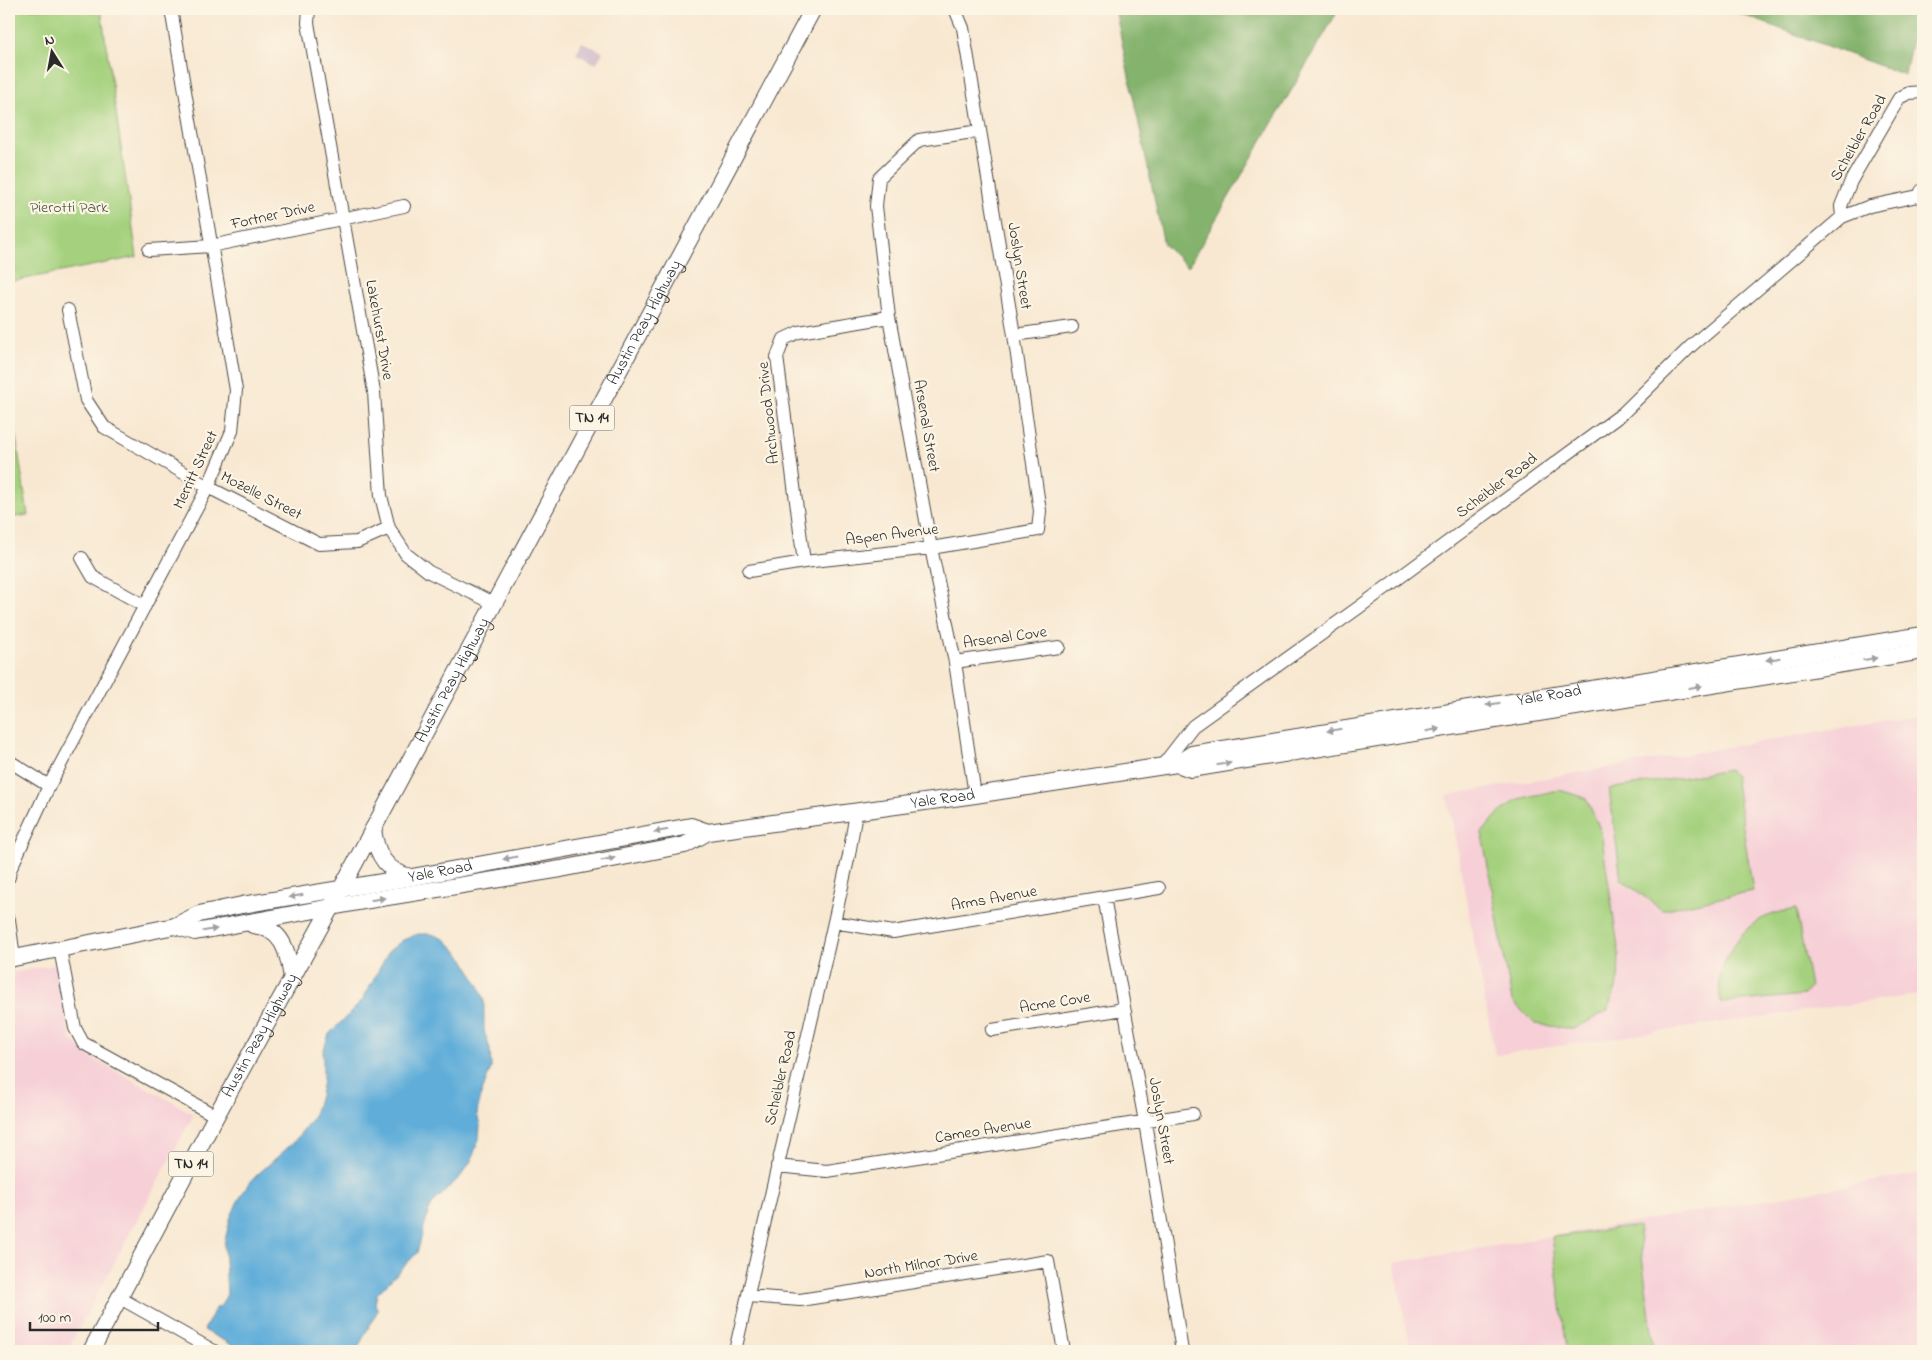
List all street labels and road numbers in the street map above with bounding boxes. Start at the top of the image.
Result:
street label: Scheibler Road [1824,90,1894,186]
street label: Fortner Drive [228,195,318,237]
street label: Joslyn Street [1000,221,1038,312]
street label: Austin Peay Highway [601,256,688,389]
street label: Lakehurst Drive [358,278,400,383]
street label: Archwood Drive [752,360,786,465]
street label: Arsenal Street [906,378,946,475]
road number: TN 14 [570,406,614,430]
street label: Merritt Street [167,426,225,513]
street label: Scheibler Road [1451,447,1543,525]
street label: Mozelle Street [216,465,307,527]
street label: Aspen Avenue [844,517,941,553]
street label: Austin Peay Highway [410,614,496,747]
street label: Arsenal Cove [962,620,1049,656]
street label: Yale Road [1515,679,1583,713]
street label: Yale Road [909,783,976,816]
street label: Yale Road [406,854,474,890]
street label: Arms Avenue [949,879,1040,918]
street label: Austin Peay Highway [216,969,304,1102]
street label: Acme Cove [1018,985,1093,1020]
street label: Scheibler Road [758,1028,804,1128]
street label: Joslyn Street [1142,1076,1181,1167]
street label: Cameo Avenue [933,1111,1034,1150]
road number: TN 14 [168,1152,214,1176]
street label: North Milnor Drive [862,1244,980,1286]

